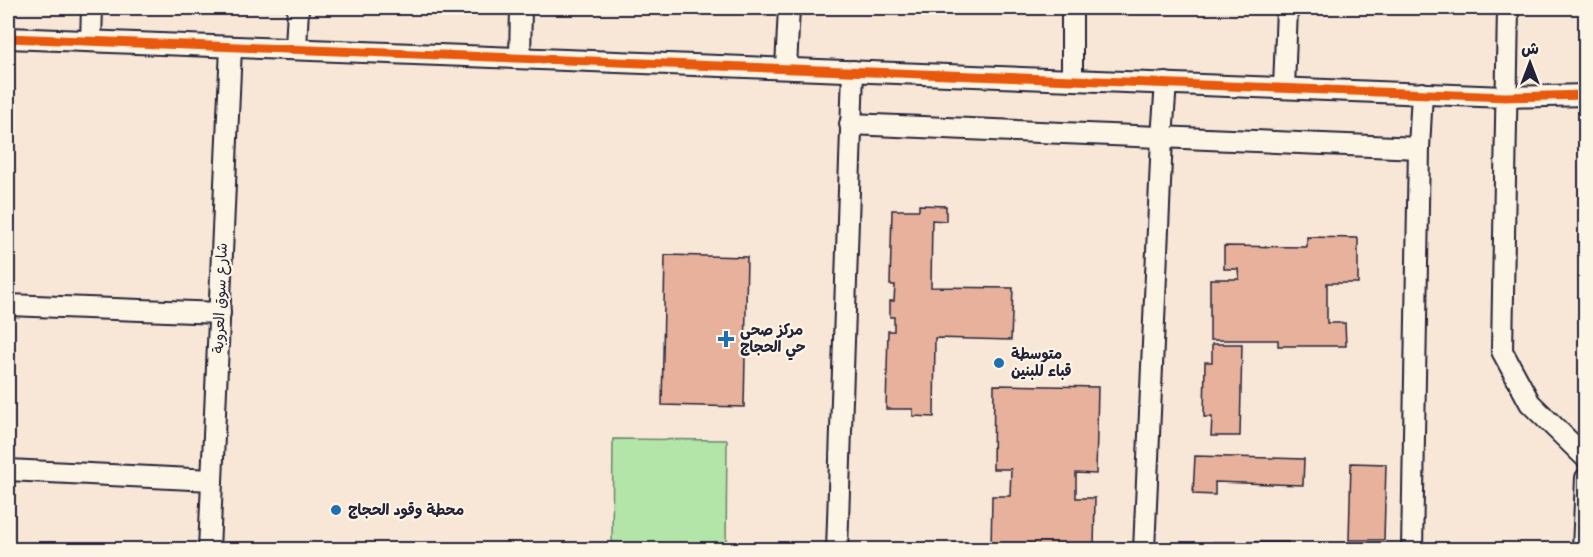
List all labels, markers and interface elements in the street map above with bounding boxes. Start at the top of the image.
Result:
north arrow [1500,33,1560,93]
text: ش [1521,40,1539,59]
street label: شارع سوق العروبة [209,242,232,354]
place label: مركز صحي حي الحجاج [740,321,806,361]
marker: مركز صحي حي الحجاج [717,330,735,348]
place label: متوسطة قباء للبنين [1011,345,1072,381]
marker: متوسطة قباء للبنين [992,356,1006,370]
place label: محطة وقود الحجاج [348,501,464,520]
marker: محطة وقود الحجاج [329,503,343,517]

